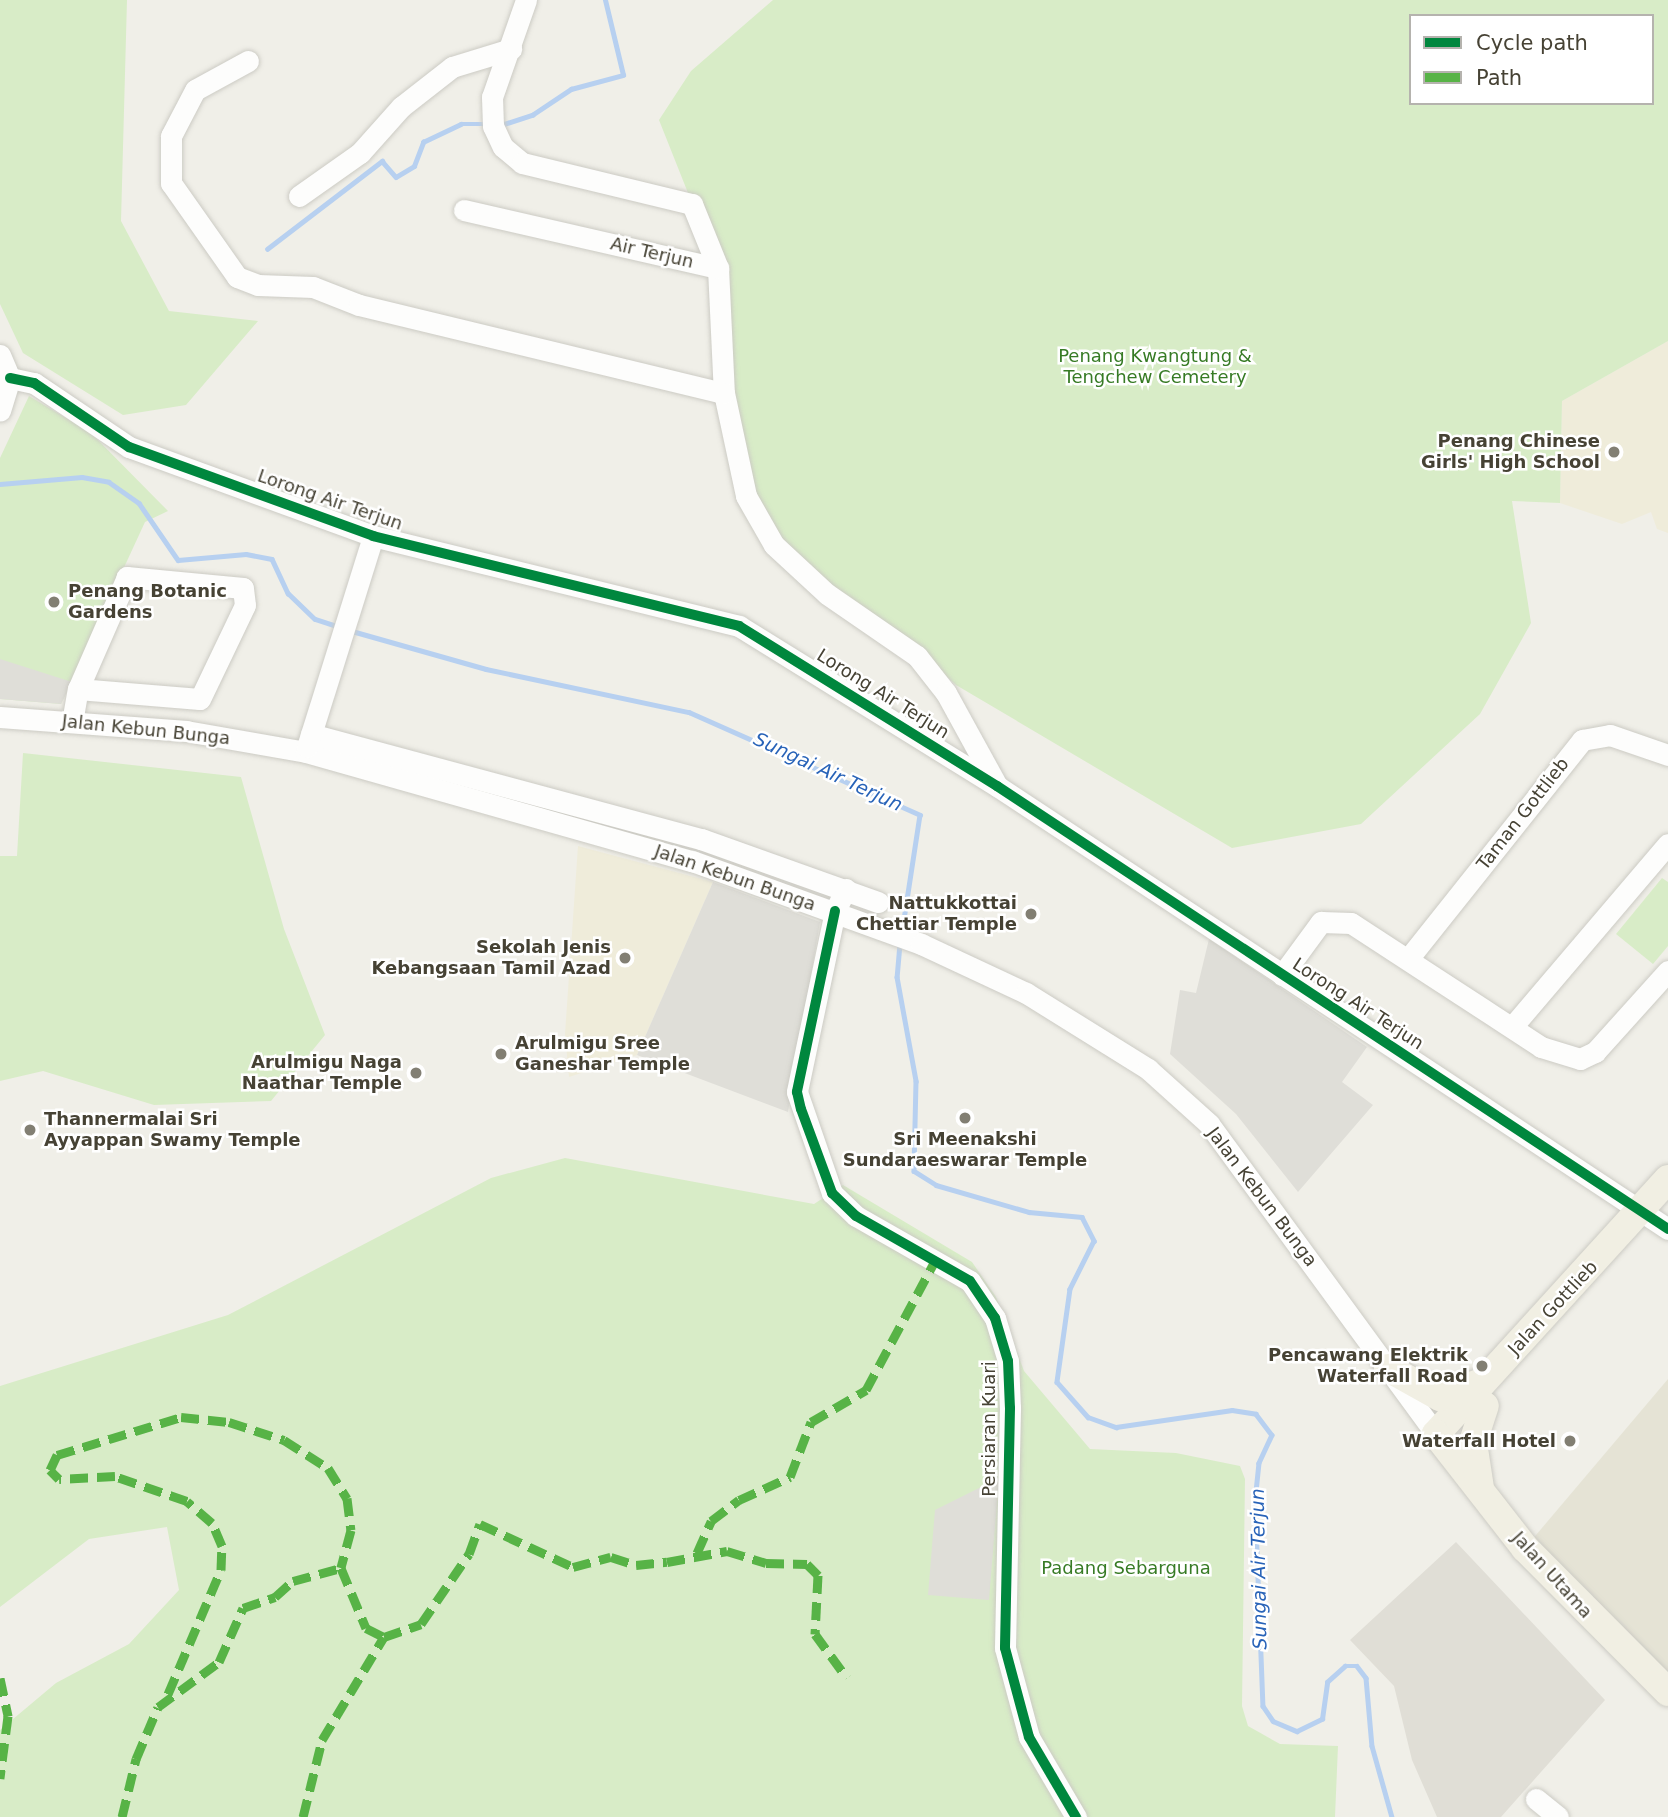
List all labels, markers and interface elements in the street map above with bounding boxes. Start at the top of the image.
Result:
legend [1409,14,1654,105]
text: Cycle path [1476,31,1588,55]
text: Path [1476,66,1522,90]
street label: Air Terjun [608,233,696,273]
park label: Penang Kwangtung & Tengchew Cemetery [1058,346,1252,388]
place label: Penang Chinese Girls' High School [1421,431,1600,474]
marker: Penang Chinese Girls' High School [1606,444,1622,460]
street label: Lorong Air Terjun [255,465,405,535]
place label: Penang Botanic Gardens [68,581,227,624]
marker: Penang Botanic Gardens [46,594,62,610]
street label: Lorong Air Terjun [813,645,953,743]
street label: Jalan Kebun Bunga [61,710,231,750]
water label: Sungai Air Terjun [750,728,906,816]
street label: Taman Gottlieb [1473,754,1573,874]
street label: Jalan Kebun Bunga [652,840,818,916]
place label: Nattukkottai Chettiar Temple [856,893,1017,936]
marker: Nattukkottai Chettiar Temple [1023,906,1039,922]
place label: Sekolah Jenis Kebangsaan Tamil Azad [371,937,611,979]
marker: Sekolah Jenis Kebangsaan Tamil Azad [617,950,633,966]
street label: Lorong Air Terjun [1288,954,1428,1054]
place label: Arulmigu Sree Ganeshar Temple [515,1033,690,1076]
marker: Arulmigu Sree Ganeshar Temple [493,1046,509,1062]
place label: Arulmigu Naga Naathar Temple [242,1052,402,1094]
marker: Arulmigu Naga Naathar Temple [408,1065,424,1081]
place label: Thannermalai Sri Ayyappan Swamy Temple [44,1109,301,1152]
marker: Sri Meenakshi Sundaraeswarar Temple [957,1110,973,1126]
marker: Thannermalai Sri Ayyappan Swamy Temple [22,1122,38,1138]
street label: Jalan Kebun Bunga [1203,1123,1321,1271]
place label: Sri Meenakshi Sundaraeswarar Temple [843,1129,1087,1172]
street label: Jalan Gottlieb [1504,1256,1602,1360]
place label: Pencawang Elektrik Waterfall Road [1268,1345,1468,1388]
marker: Pencawang Elektrik Waterfall Road [1474,1358,1490,1374]
street label: Persiaran Kuari [978,1361,1000,1497]
place label: Waterfall Hotel [1402,1430,1556,1452]
marker: Waterfall Hotel [1562,1433,1578,1449]
water label: Sungai Air Terjun [1246,1488,1272,1650]
street label: Jalan Utama [1507,1527,1597,1623]
park label: Padang Sebarguna [1041,1557,1211,1579]

